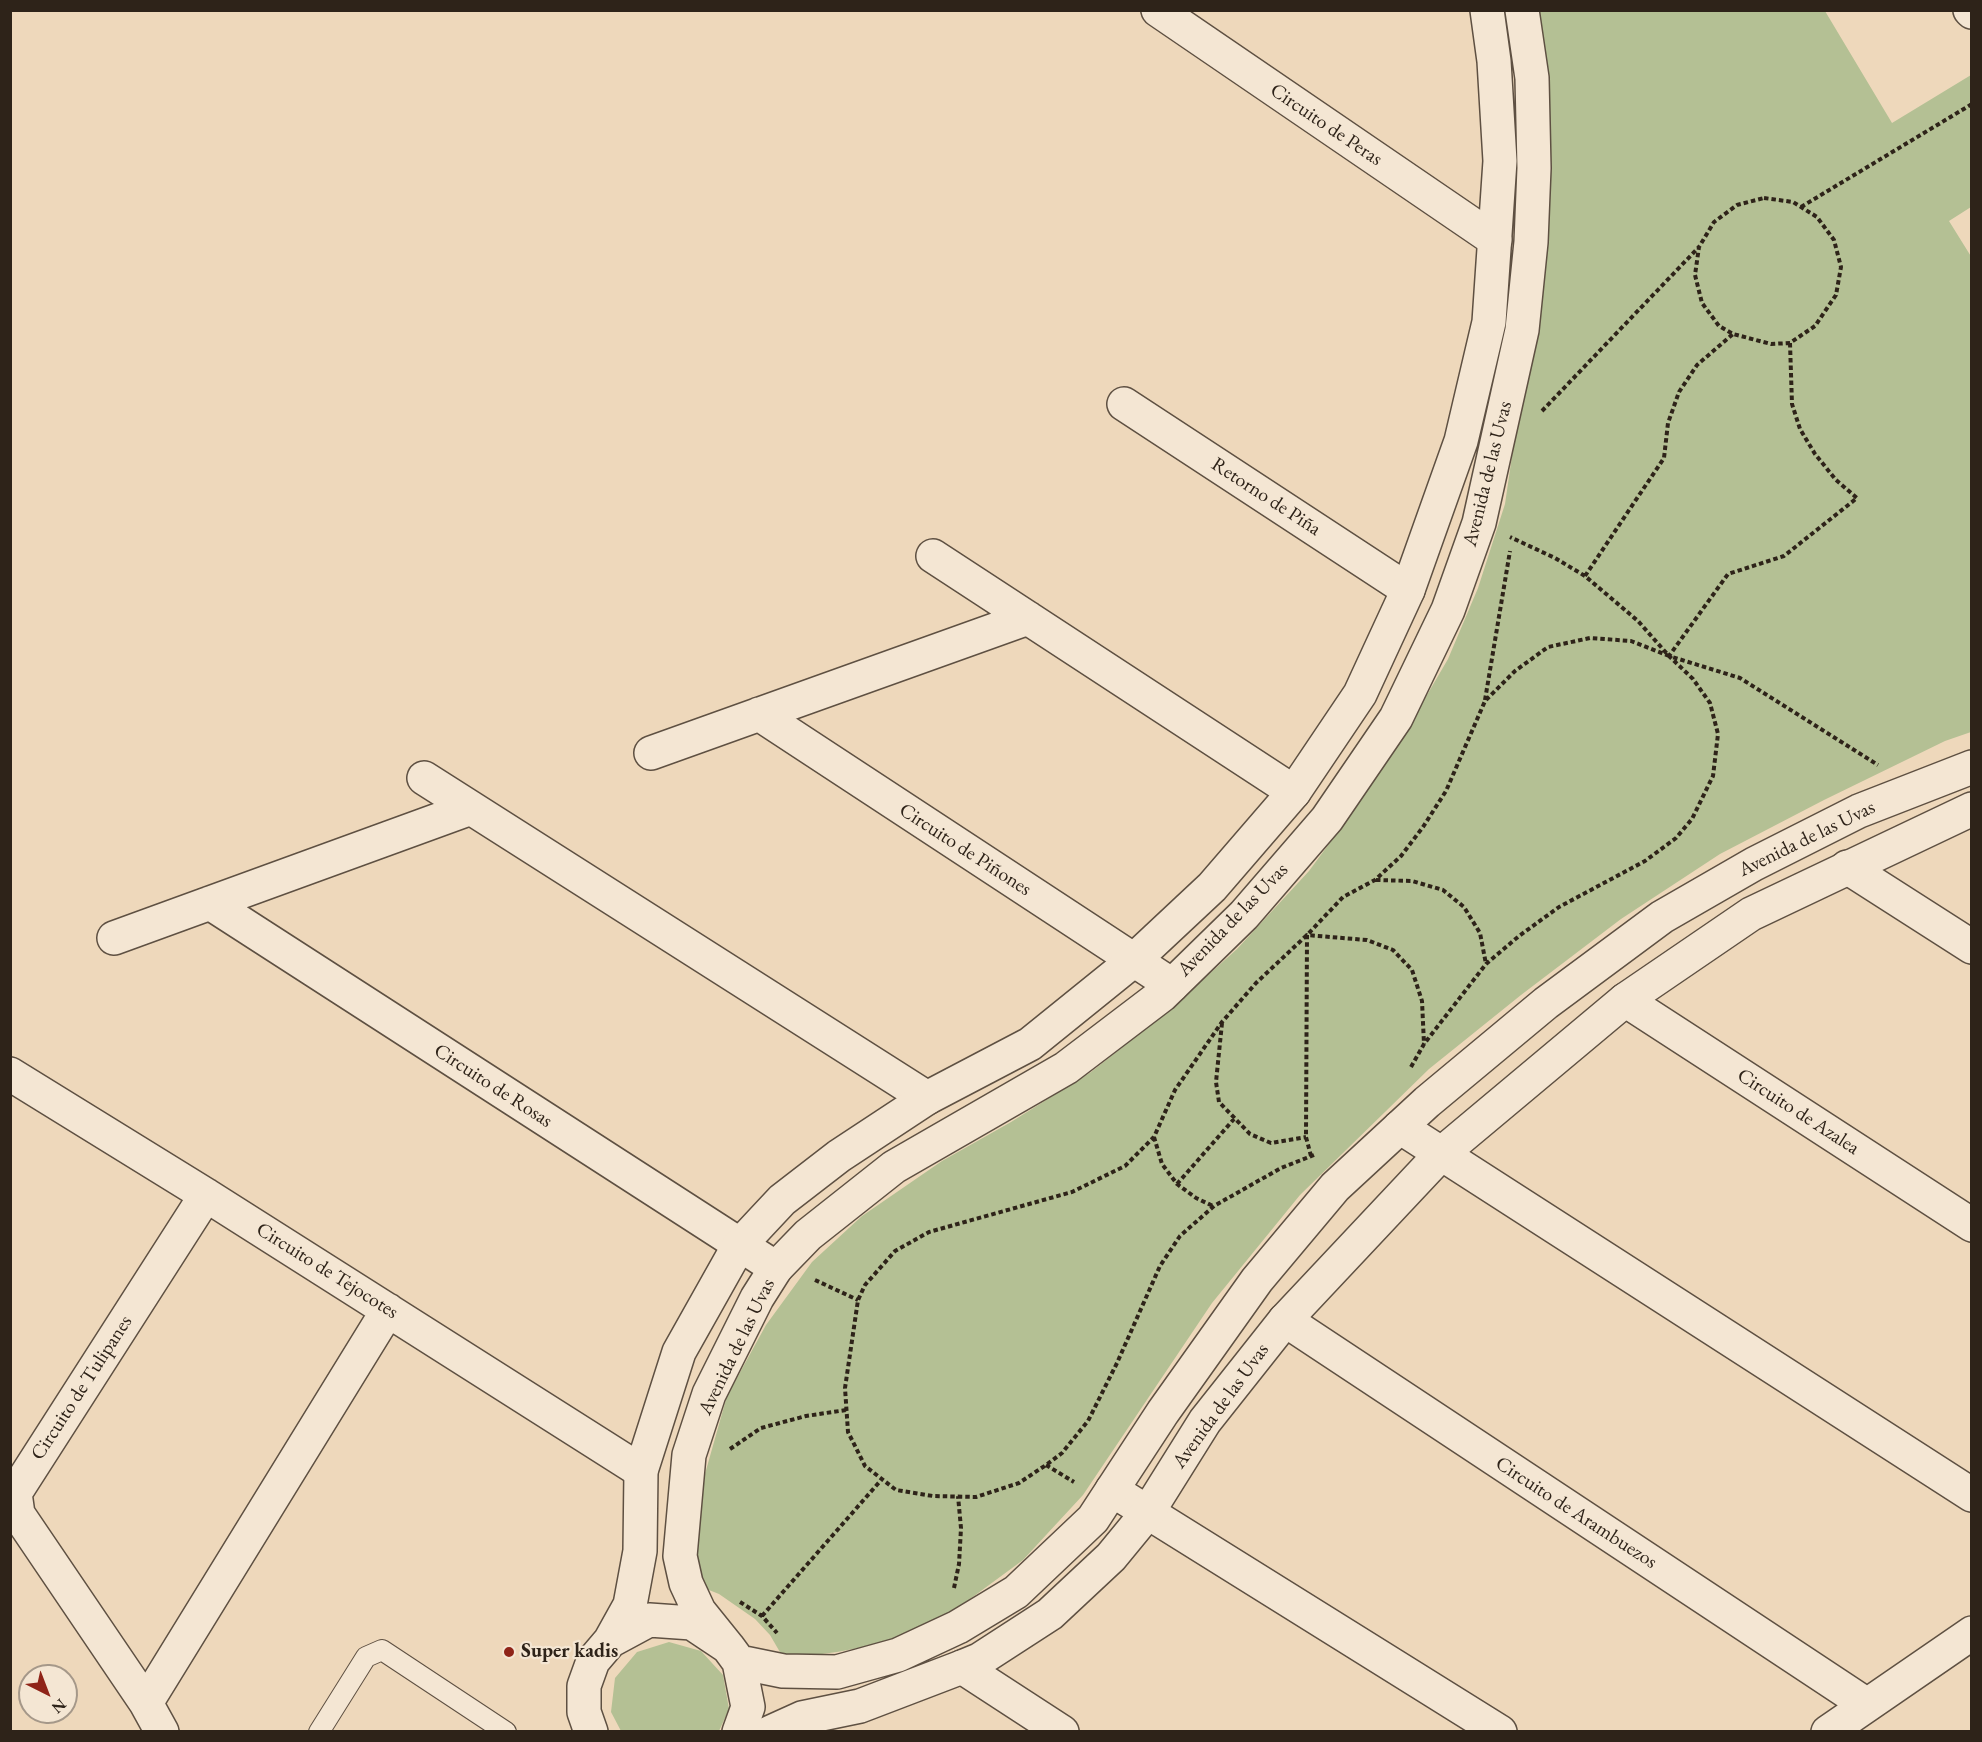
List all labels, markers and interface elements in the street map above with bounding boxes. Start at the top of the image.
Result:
street label: Circuito de Peras [1265,79,1387,171]
street label: Avenida de las Uvas [1458,399,1518,549]
street label: Retorno de Piña [1207,453,1325,541]
street label: Avenida de las Uvas [1735,796,1879,882]
street label: Circuito de Piñones [894,798,1036,902]
street label: Avenida de las Uvas [1173,858,1293,982]
street label: Circuito de Rosas [429,1039,557,1133]
street label: Circuito de Azalea [1732,1064,1864,1160]
street label: Circuito de Tejocotes [251,1218,403,1324]
street label: Avenida de las Uvas [694,1275,780,1419]
street label: Circuito de Tulipanes [26,1311,138,1465]
street label: Avenida de las Uvas [1168,1339,1274,1473]
street label: Circuito de Arambuezos [1491,1452,1661,1574]
place label: Super kadis [521,1640,618,1664]
marker: Super kadis [502,1645,516,1659]
north arrow [18,1664,78,1724]
text: N [47,1694,71,1718]

